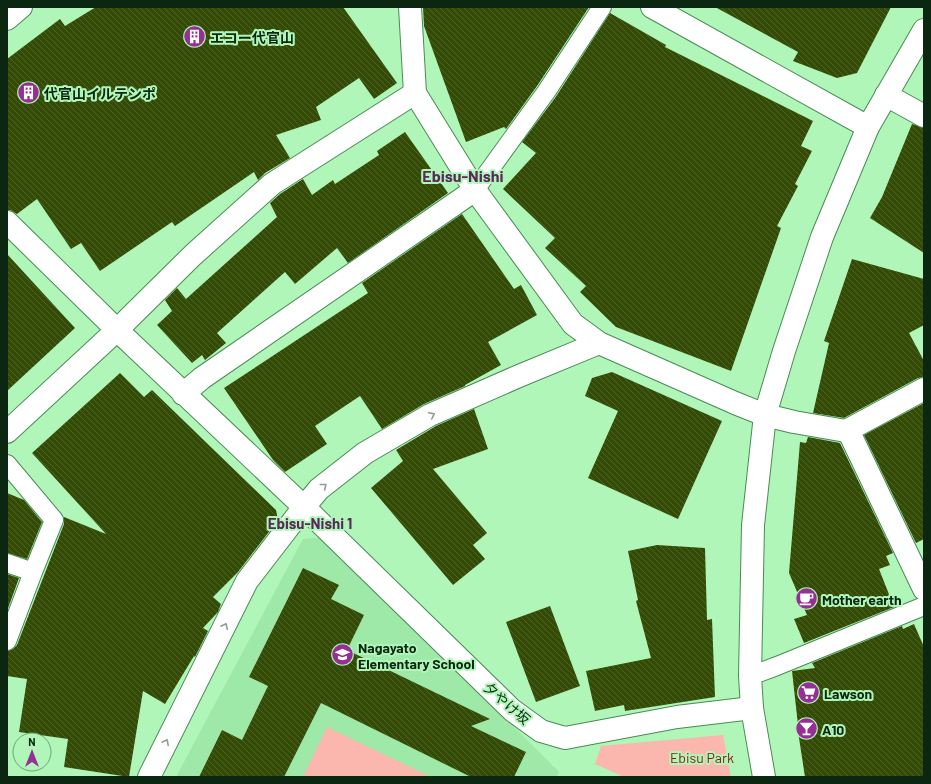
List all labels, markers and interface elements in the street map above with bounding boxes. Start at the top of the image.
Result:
building icon: エコー代官山 [182,24,208,50]
place label: エコー代官山 [210,29,294,46]
building icon: 代官山イルテンポ [15,80,41,106]
place label: 代官山イルテンポ [43,85,156,102]
district label: Ebisu-Nishi [422,166,504,185]
one-way arrow [428,412,435,420]
one-way arrow [319,484,326,491]
district label: Ebisu-Nishi 1 [268,514,352,532]
cafe icon: Mother earth [793,586,819,612]
place label: Mother earth [822,591,902,608]
one-way arrow [220,623,228,630]
place label: Nagayato Elementary School [358,639,475,672]
school or university icon: Nagayato Elementary School [329,642,355,668]
street label: 夕やけ坂 [480,678,534,728]
supermarket icon: Lawson [795,680,821,706]
place label: Lawson [824,685,872,702]
bar icon: A10 [793,716,819,742]
place label: A10 [822,721,844,738]
north arrow [12,732,52,772]
text: N [28,735,36,748]
one-way arrow [161,739,169,746]
park label: Ebisu Park [670,749,734,766]

